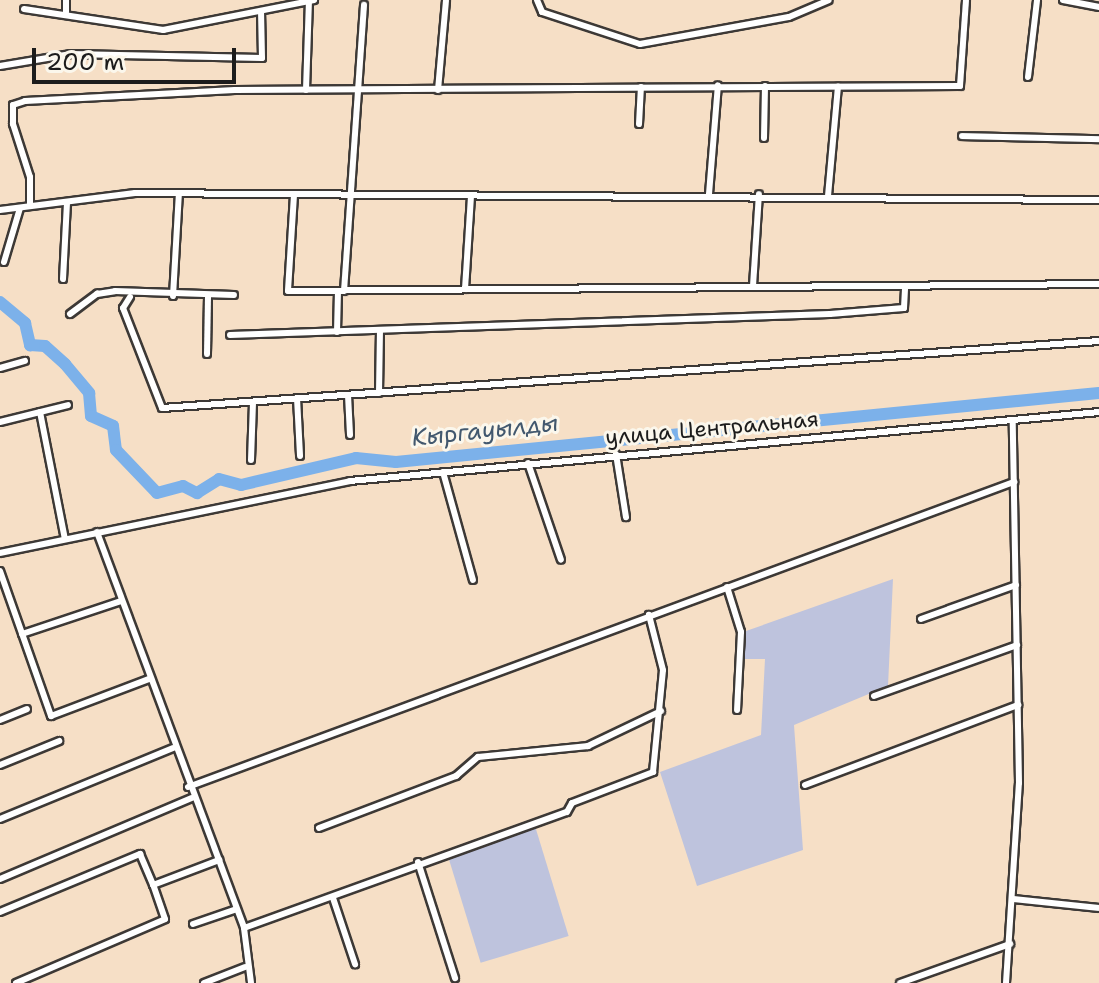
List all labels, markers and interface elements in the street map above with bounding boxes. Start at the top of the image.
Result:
scale bar [36,32,240,82]
text: 200 m [46,46,124,78]
street label: улица Центральная [604,406,820,450]
water label: Кыргауылды [410,409,560,453]

